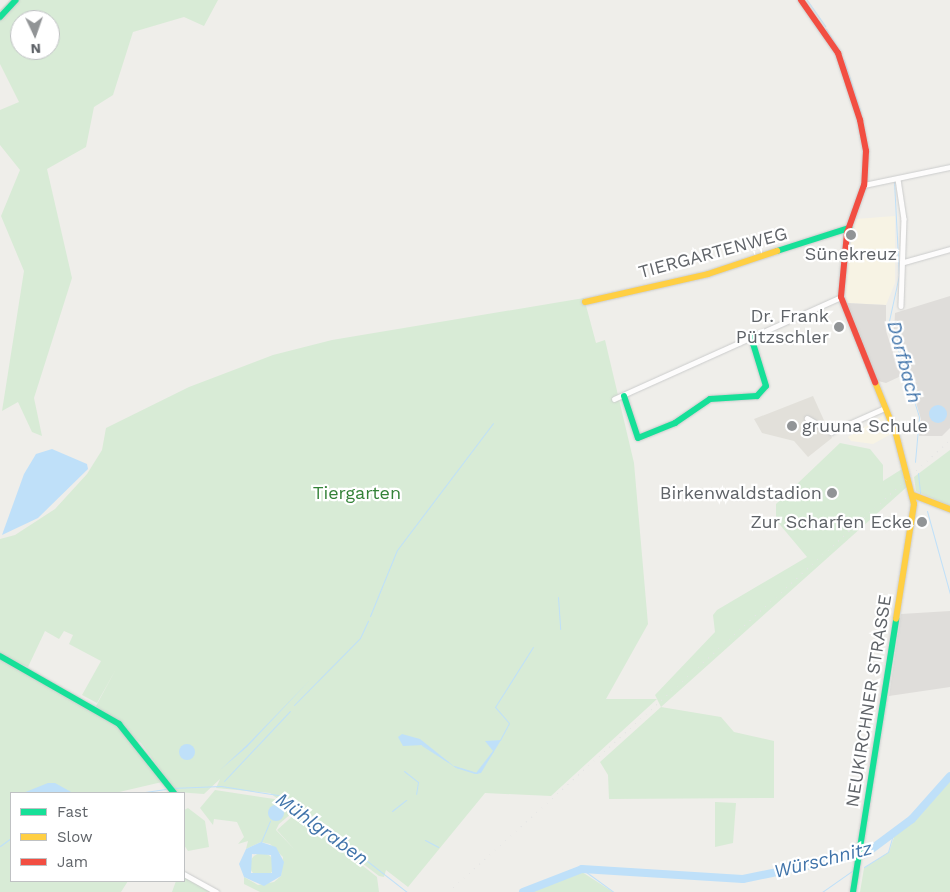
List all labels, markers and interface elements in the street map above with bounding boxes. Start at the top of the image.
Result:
north arrow [10,10,60,60]
text: N [30,41,41,57]
street label: TIERGARTENWEG [636,223,790,283]
marker: Sünekreuz [845,229,857,241]
place label: Sünekreuz [805,243,897,265]
place label: Dr. Frank Pützschler [736,306,829,348]
water label: Dorfbach [882,318,926,406]
marker: Dr. Frank Pützschler [833,321,845,333]
place label: gruuna Schule [802,415,928,437]
marker: gruuna Schule [786,420,798,432]
park label: Tiergarten [313,482,401,504]
place label: Birkenwaldstadion [660,482,822,504]
marker: Birkenwaldstadion [826,487,838,499]
place label: Zur Scharfen Ecke [750,511,912,533]
marker: Zur Scharfen Ecke [916,516,928,528]
street label: NEUKIRCHNER STRASSE [842,593,896,809]
water label: Mühlgraben [271,788,373,870]
legend [10,792,185,882]
text: Fast [57,803,88,821]
text: Slow [57,828,93,846]
water label: Würschnitz [771,837,875,883]
text: Jam [57,853,88,871]

